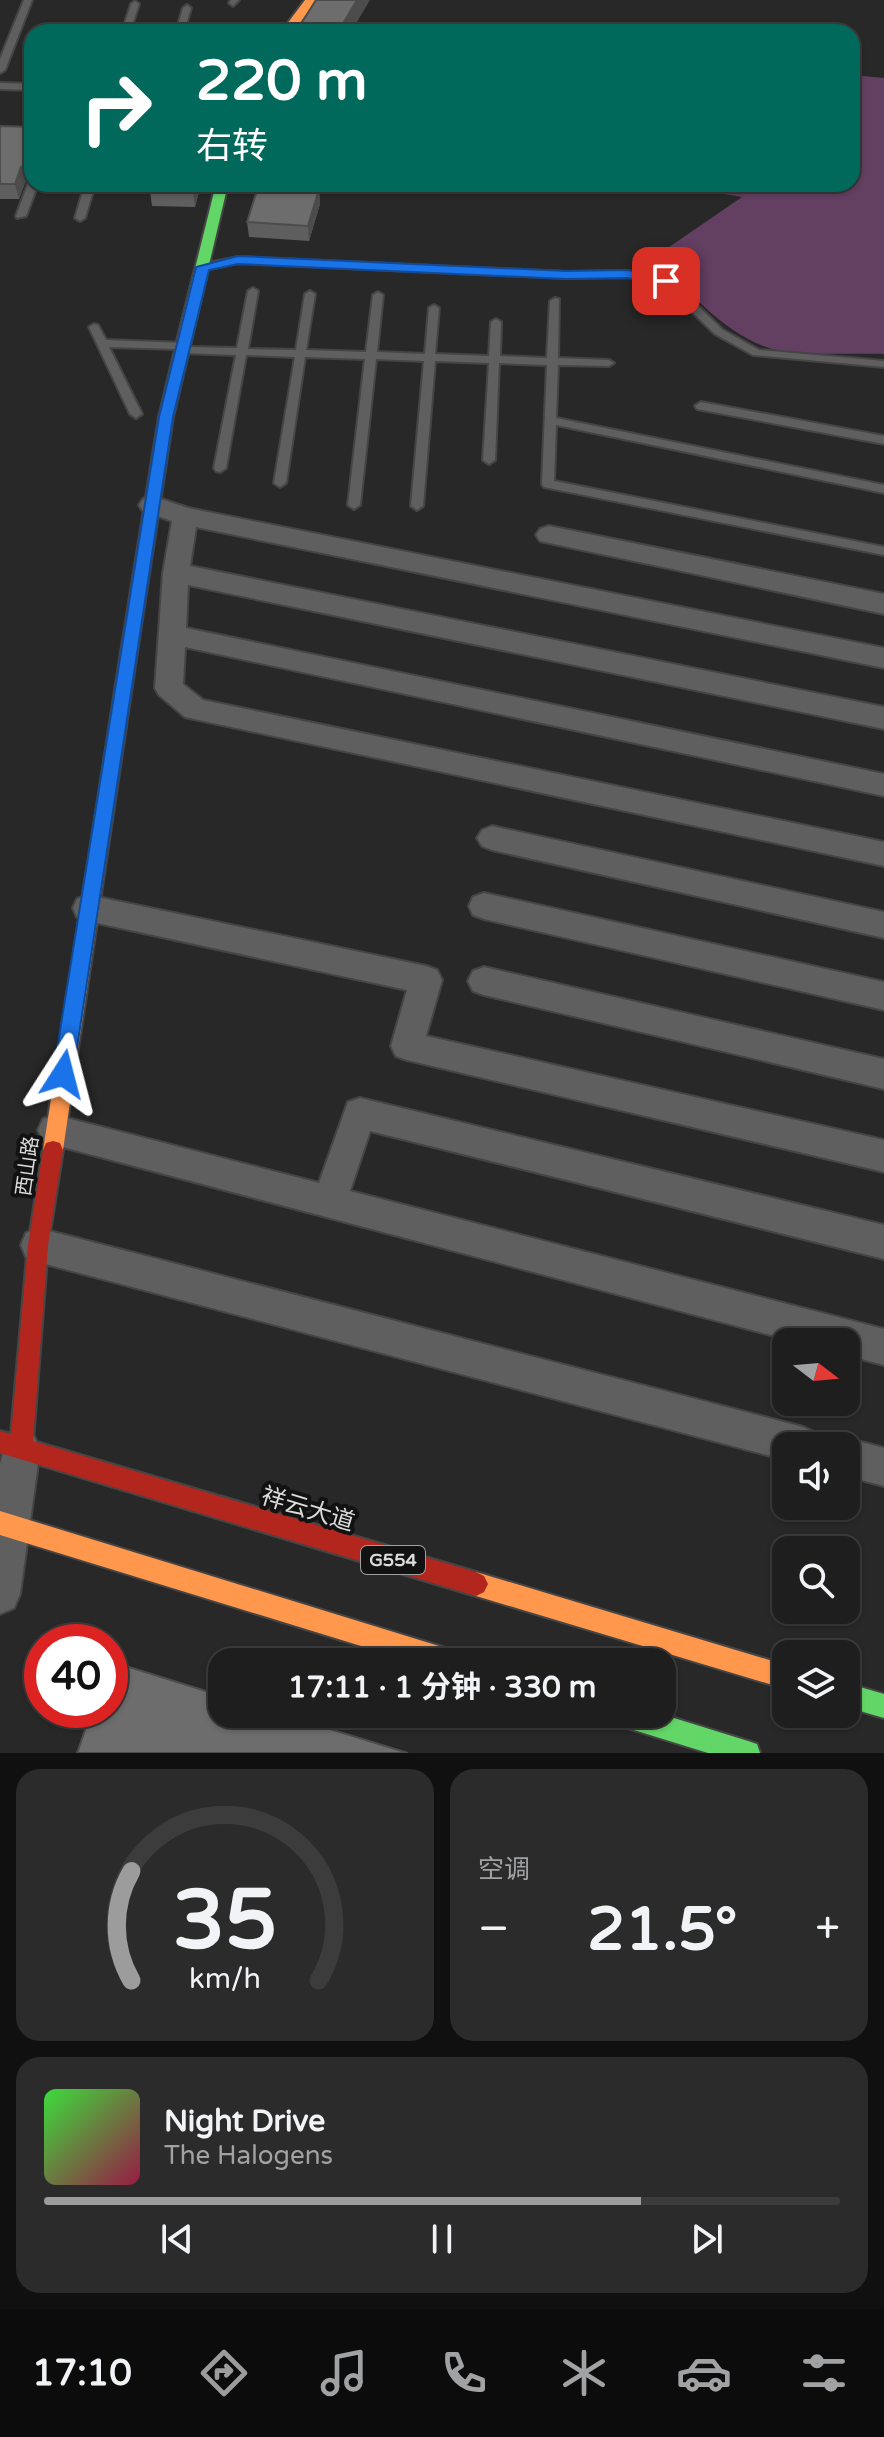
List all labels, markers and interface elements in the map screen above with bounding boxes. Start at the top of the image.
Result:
text: 220 m [196,48,367,115]
icon: right [64,56,168,160]
text: 右转 [196,125,268,168]
pin [632,247,700,315]
icon: arrive [644,259,688,303]
position arrow [21,1032,105,1116]
street label: 西山路 [12,1135,44,1198]
north arrow [772,1328,860,1416]
map controls [772,1328,860,1728]
button: sound [772,1432,860,1520]
street label: 祥云大道 [258,1482,358,1537]
button: search [772,1536,860,1624]
road number: G554 [361,1546,425,1574]
speed limit sign: 40 [24,1624,128,1728]
button: layers [772,1640,860,1728]
text: 17:11 · 1 分钟 · 330 m [288,1669,596,1706]
text: 空调 [478,1854,530,1885]
text: 35 [173,1871,277,1971]
text: 21.5° [587,1894,737,1966]
text: − [478,1903,509,1956]
text: + [815,1903,840,1956]
text: km/h [189,1962,261,1996]
text: Night Drive [164,2103,325,2140]
text: The Halogens [164,2140,333,2171]
icon: previous [155,2217,199,2261]
icon: pause [420,2217,464,2261]
icon: next [685,2217,729,2261]
icon: directions [196,2345,252,2401]
icon: music [316,2345,372,2401]
icon: phone [436,2345,492,2401]
icon: climate [556,2345,612,2401]
icon: car [676,2345,732,2401]
icon: filters [796,2345,852,2401]
text: 17:10 [32,2352,132,2395]

